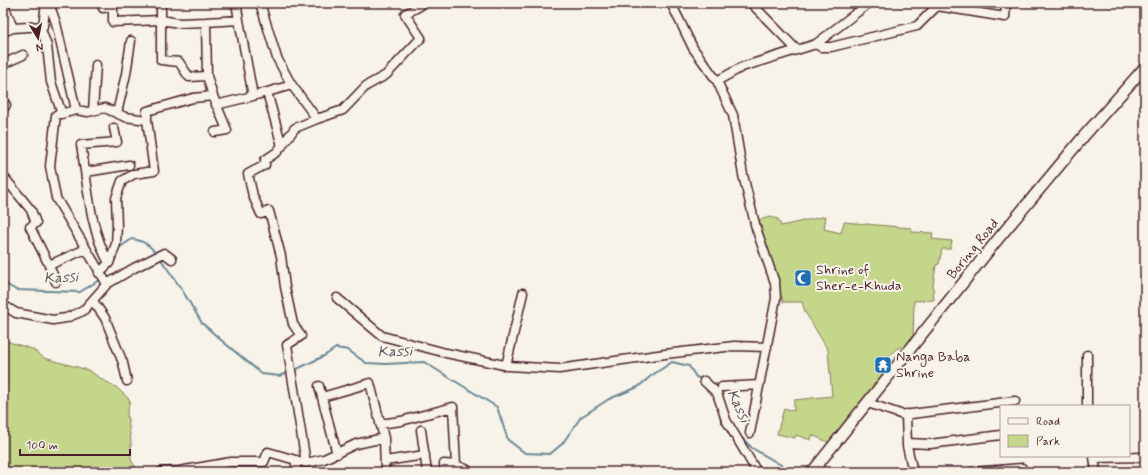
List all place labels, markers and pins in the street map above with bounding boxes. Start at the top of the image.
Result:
place label: Shrine of Sher-e-Khuda [816,261,902,295]
mosque icon: Shrine of Sher-e-Khuda [793,268,813,288]
place label: Nanga Baba Shrine [896,348,971,382]
temple icon: Nanga Baba Shrine [873,355,893,375]

